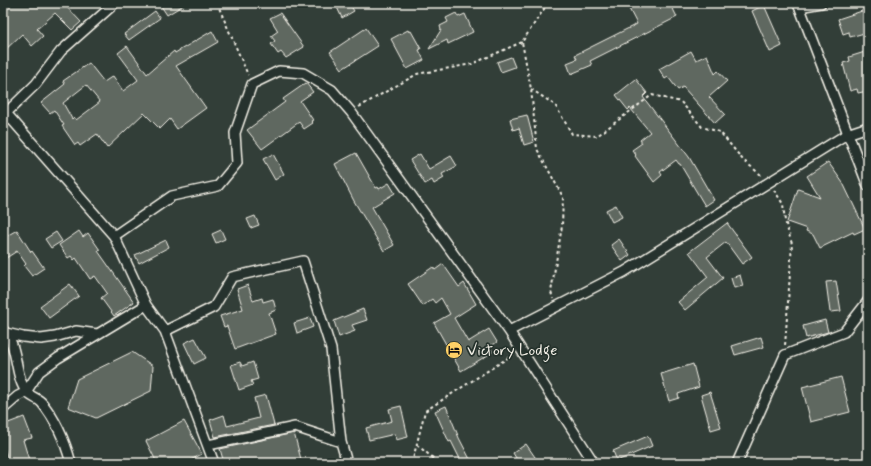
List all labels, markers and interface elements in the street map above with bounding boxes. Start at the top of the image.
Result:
hotel icon: Victory Lodge [444,340,464,360]
place label: Victory Lodge [467,340,557,362]

